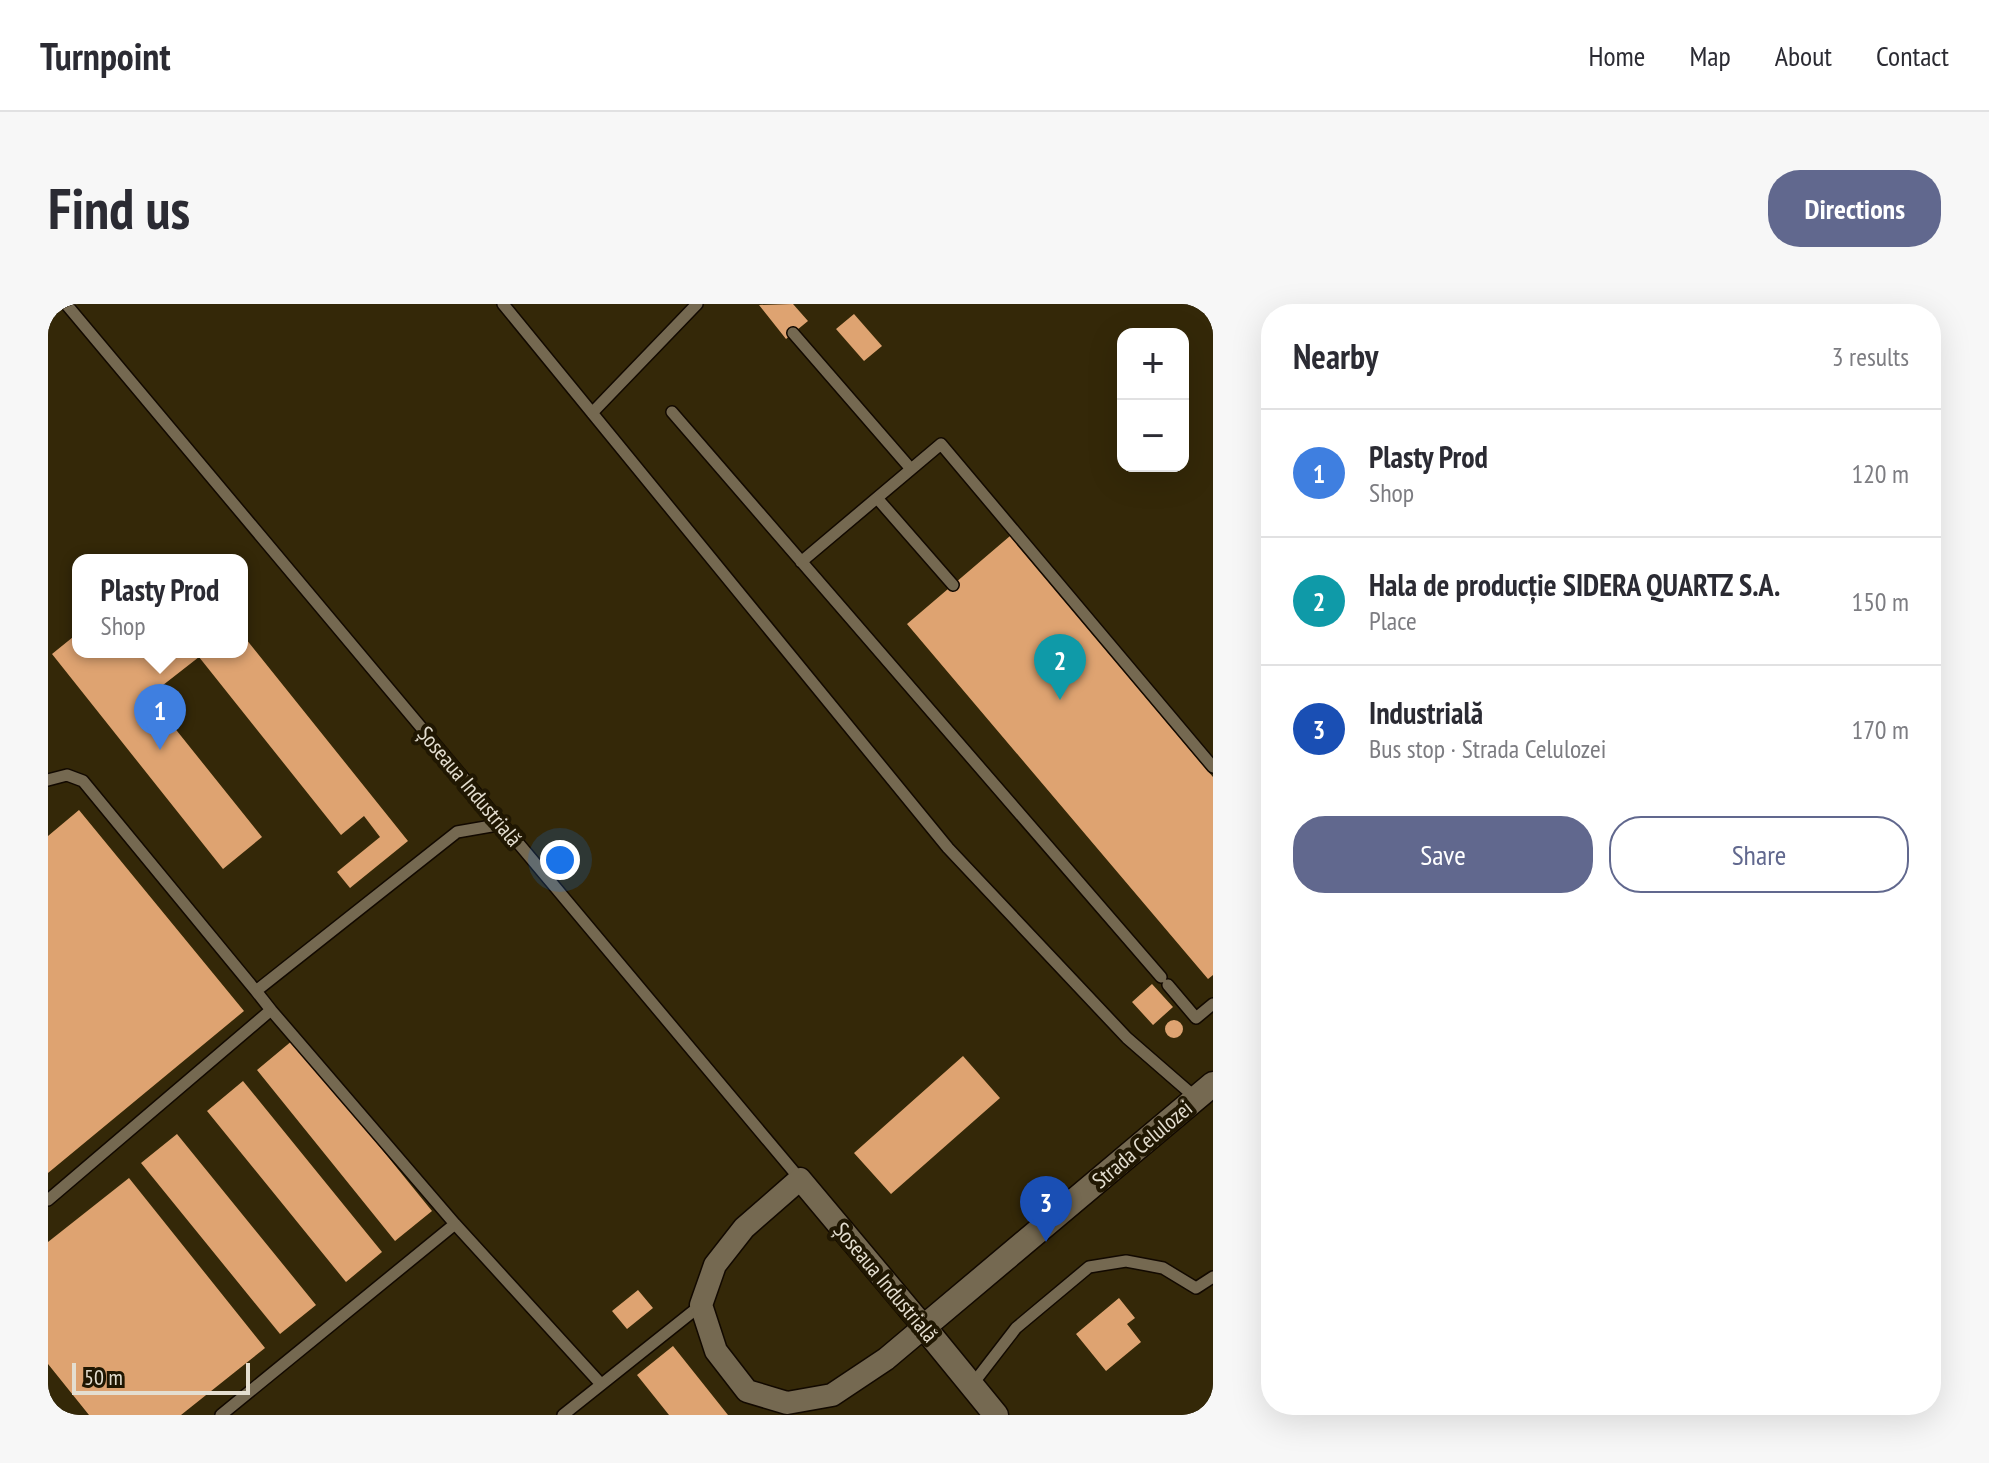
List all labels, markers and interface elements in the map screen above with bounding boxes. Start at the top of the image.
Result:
text: Turnpoint [40,31,170,80]
text: Home [1589,37,1645,74]
text: Map [1689,37,1731,74]
text: About [1775,37,1832,74]
text: Contact [1876,37,1949,74]
button: Directions [1768,170,1941,247]
text: Find us [48,172,190,244]
map controls [1117,328,1189,472]
button: + [1117,328,1189,400]
text: Nearby [1293,334,1378,378]
text: 3 results [1832,340,1909,373]
button: − [1117,400,1189,472]
text: Plasty Prod [1369,437,1488,476]
text: 1 [1313,457,1325,490]
text: 120 m [1851,457,1909,490]
text: Shop [1369,476,1414,509]
popup [72,554,248,658]
text: Hala de producție SIDERA QUARTZ S.A. [1369,565,1780,604]
text: Plasty Prod [101,570,219,609]
text: 2 [1313,585,1325,618]
text: 150 m [1851,585,1909,618]
text: Place [1369,604,1417,637]
text: Shop [101,609,146,642]
pin: 2 [1034,634,1086,700]
pin: 1 [134,684,186,750]
text: Industrială [1369,693,1483,732]
text: 3 [1313,713,1325,746]
text: 170 m [1851,713,1909,746]
street label: Șoseaua Industrială [412,720,528,852]
text: Bus stop · Strada Celulozei [1369,732,1606,765]
button: Save [1293,816,1593,893]
button: Share [1609,816,1909,893]
your location [540,840,580,880]
street label: Strada Celulozei [1086,1094,1198,1194]
pin: 3 [1020,1176,1072,1242]
street label: Șoseaua Industrială [828,1216,944,1348]
scale bar [72,1359,250,1395]
text: 50 m [84,1363,123,1391]

